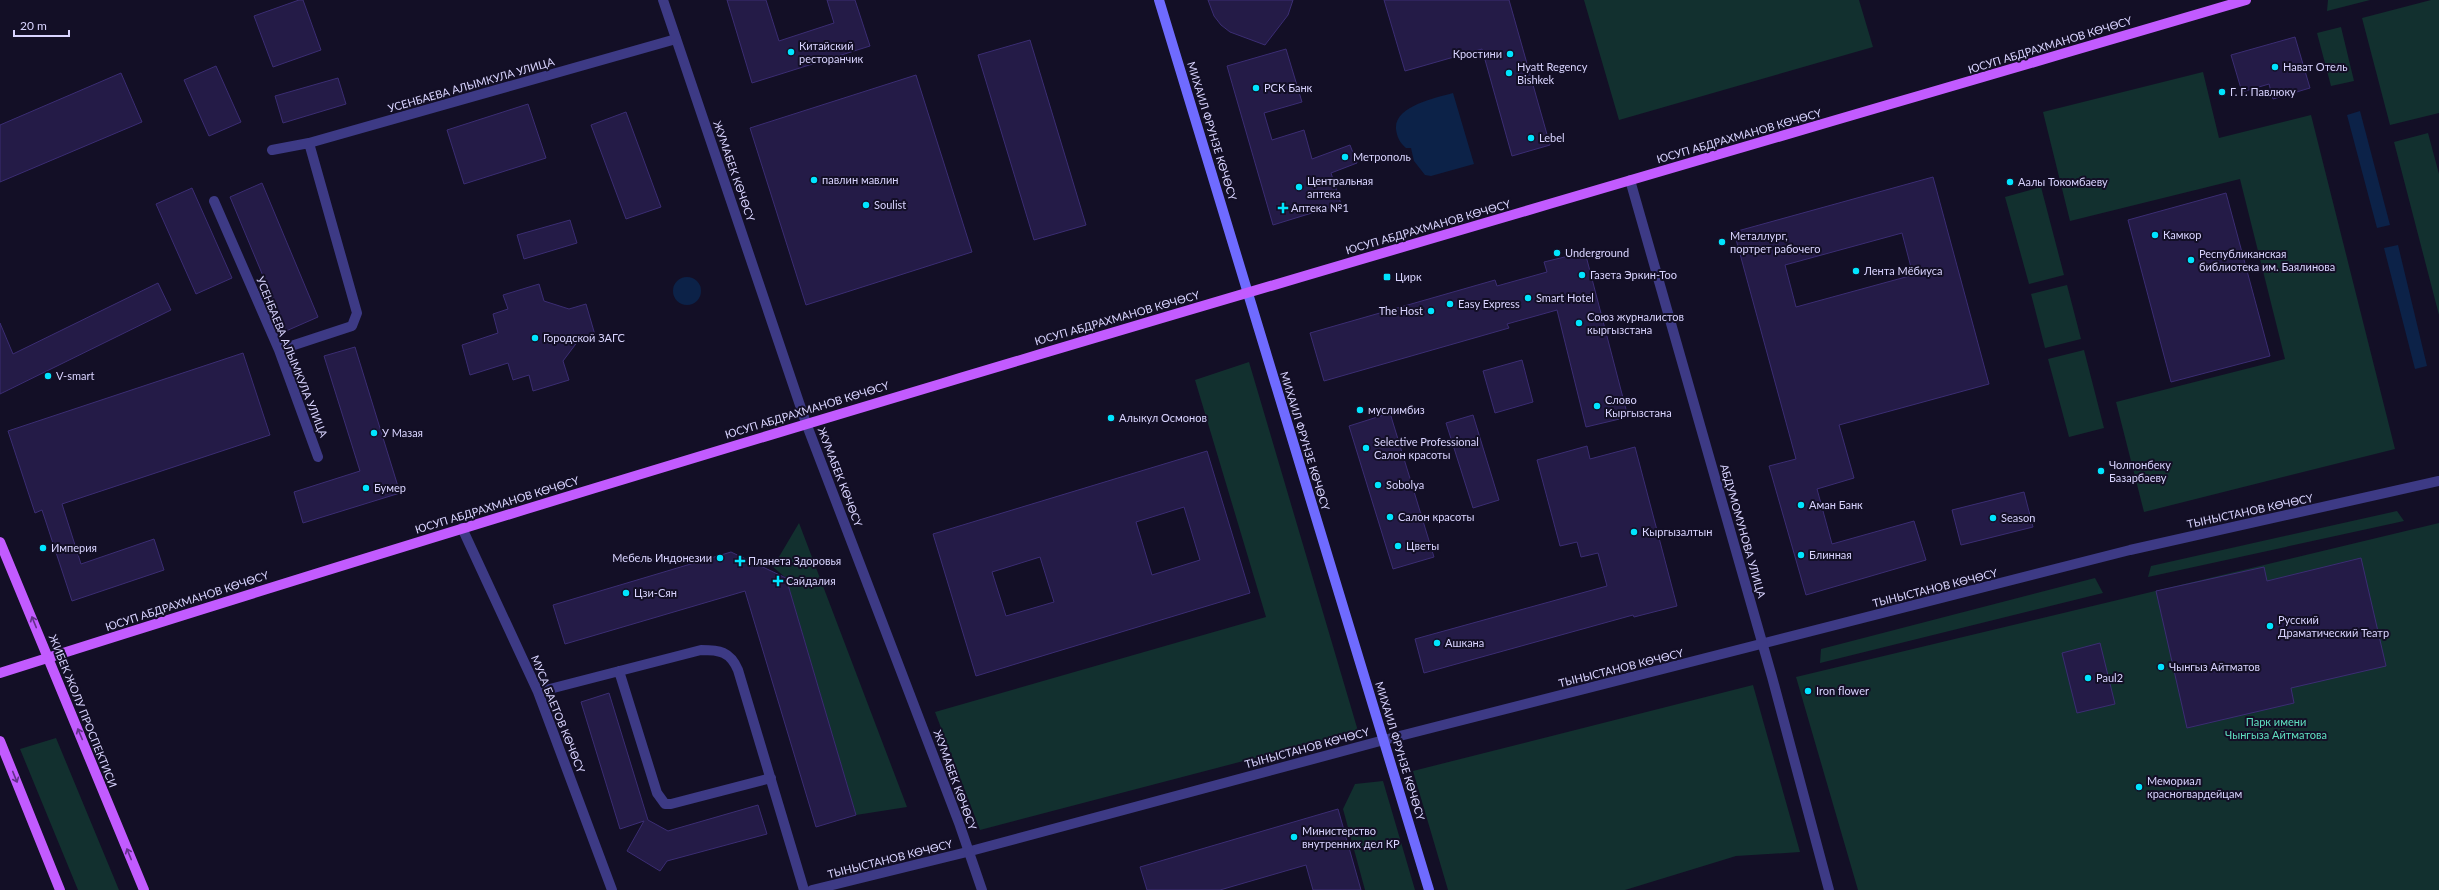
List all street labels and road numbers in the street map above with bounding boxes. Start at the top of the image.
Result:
street label: ЮСУП АБДРАХМАНОВ КӨЧӨСҮ [1966,13,2134,76]
street label: УСЕНБАЕВА АЛЫМКУЛА УЛИЦА [386,54,556,115]
street label: МИХАИЛ ФРУНЗЕ КӨЧӨСҮ [1185,60,1240,202]
street label: ЮСУП АБДРАХМАНОВ КӨЧӨСҮ [1655,106,1823,165]
street label: ЖУМАБЕК КӨЧӨСҮ [711,119,758,223]
street label: ЮСУП АБДРАХМАНОВ КӨЧӨСҮ [1344,197,1512,256]
street label: УСЕНБАЕВА АЛЫМКУЛА УЛИЦА [254,274,331,440]
street label: ЮСУП АБДРАХМАНОВ КӨЧӨСҮ [1033,288,1201,347]
street label: МИХАИЛ ФРУНЗЕ КӨЧӨСҮ [1278,370,1333,512]
street label: ЮСУП АБДРАХМАНОВ КӨЧӨСҮ [723,378,891,441]
street label: ЖУМАБЕК КӨЧӨСҮ [816,425,865,528]
street label: АБДУМОМУНОВА УЛИЦА [1718,462,1769,600]
street label: ЮСУП АБДРАХМАНОВ КӨЧӨСҮ [413,473,581,536]
street label: ТЫНЫСТАНОВ КӨЧӨСҮ [2186,491,2314,530]
street label: ТЫНЫСТАНОВ КӨЧӨСҮ [1871,566,1999,609]
street label: ЮСУП АБДРАХМАНОВ КӨЧӨСҮ [104,568,270,633]
street label: ЖИБЕК ЖОЛУ ПРОСПЕКТИСИ [47,632,120,789]
street label: ТЫНЫСТАНОВ КӨЧӨСҮ [1557,646,1685,689]
street label: МУСА БАЕТОВ КӨЧӨСҮ [529,653,588,775]
street label: МИХАИЛ ФРУНЗЕ КӨЧӨСҮ [1373,680,1428,822]
street label: ТЫНЫСТАНОВ КӨЧӨСҮ [1243,725,1371,770]
street label: ЖУМАБЕК КӨЧӨСҮ [931,728,980,832]
street label: ТЫНЫСТАНОВ КӨЧӨСҮ [826,837,954,880]

